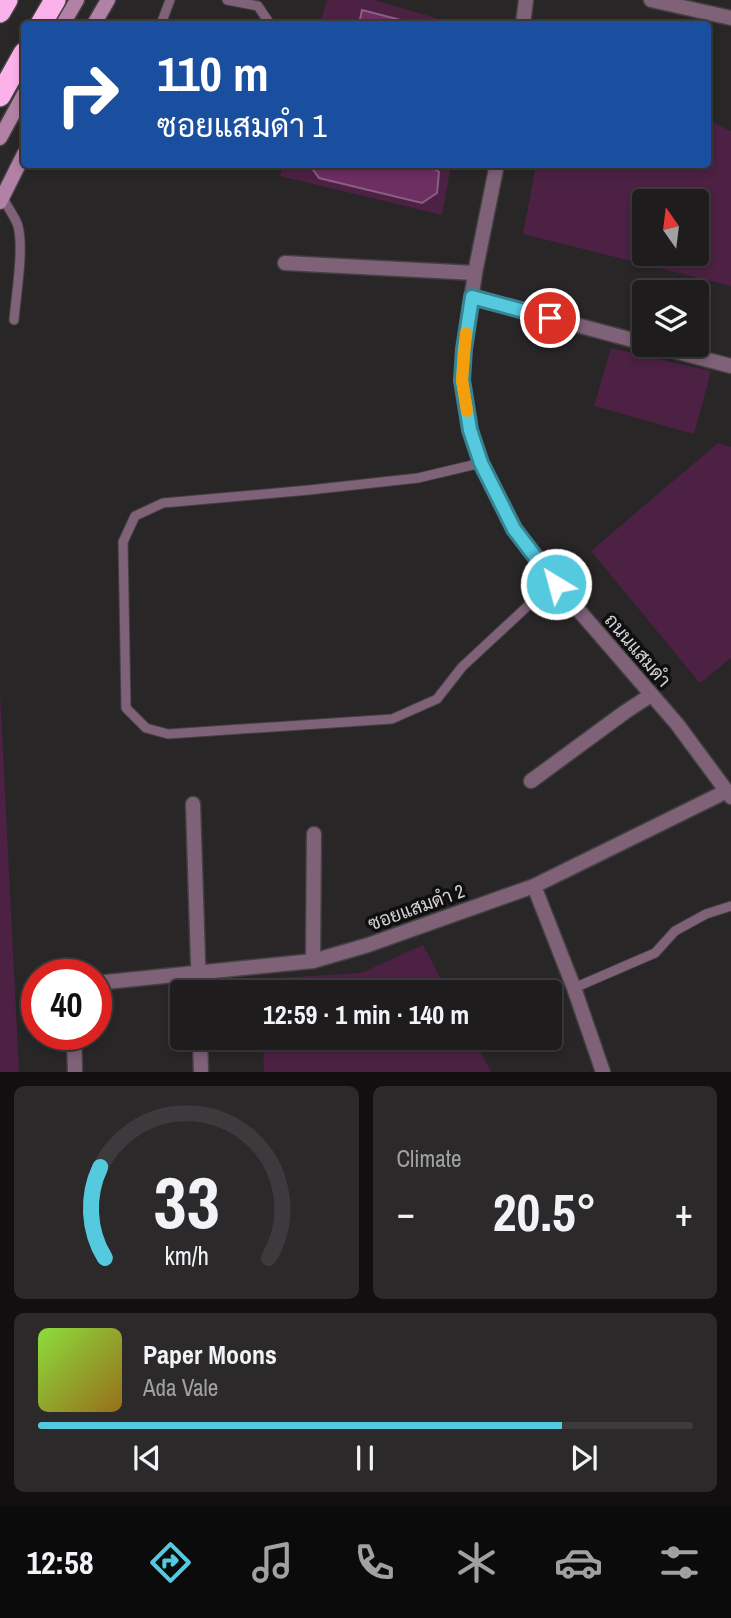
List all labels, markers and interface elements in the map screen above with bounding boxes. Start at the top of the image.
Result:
text: 110 m [157,40,269,106]
icon: right [42,49,133,140]
text: ซอยแสมดำ 1 [157,104,327,147]
north arrow [632,189,709,266]
map controls [632,189,709,357]
button: layers [632,280,709,357]
pin [520,288,580,348]
icon: arrive [531,299,569,337]
position arrow [519,547,593,621]
street label: ถนนแสมดำ [599,608,677,692]
street label: ซอยแสมดำ 2 [364,878,468,936]
speed limit sign: 40 [21,959,112,1050]
text: 12:59 · 1 min · 140 m [263,997,469,1032]
text: Climate [397,1143,461,1174]
text: 33 [153,1154,219,1252]
text: 20.5° [493,1177,597,1247]
text: − [397,1187,415,1238]
text: + [675,1187,693,1238]
text: km/h [164,1239,208,1273]
text: Paper Moons [143,1337,277,1372]
text: Ada Vale [143,1372,218,1403]
icon: previous [128,1439,166,1477]
icon: pause [346,1439,384,1477]
icon: next [565,1439,603,1477]
icon: directions [146,1538,195,1587]
icon: music [248,1538,297,1587]
icon: phone [350,1538,399,1587]
icon: climate [452,1538,501,1587]
icon: car [554,1538,603,1587]
icon: filters [655,1538,704,1587]
text: 12:58 [26,1541,94,1584]

